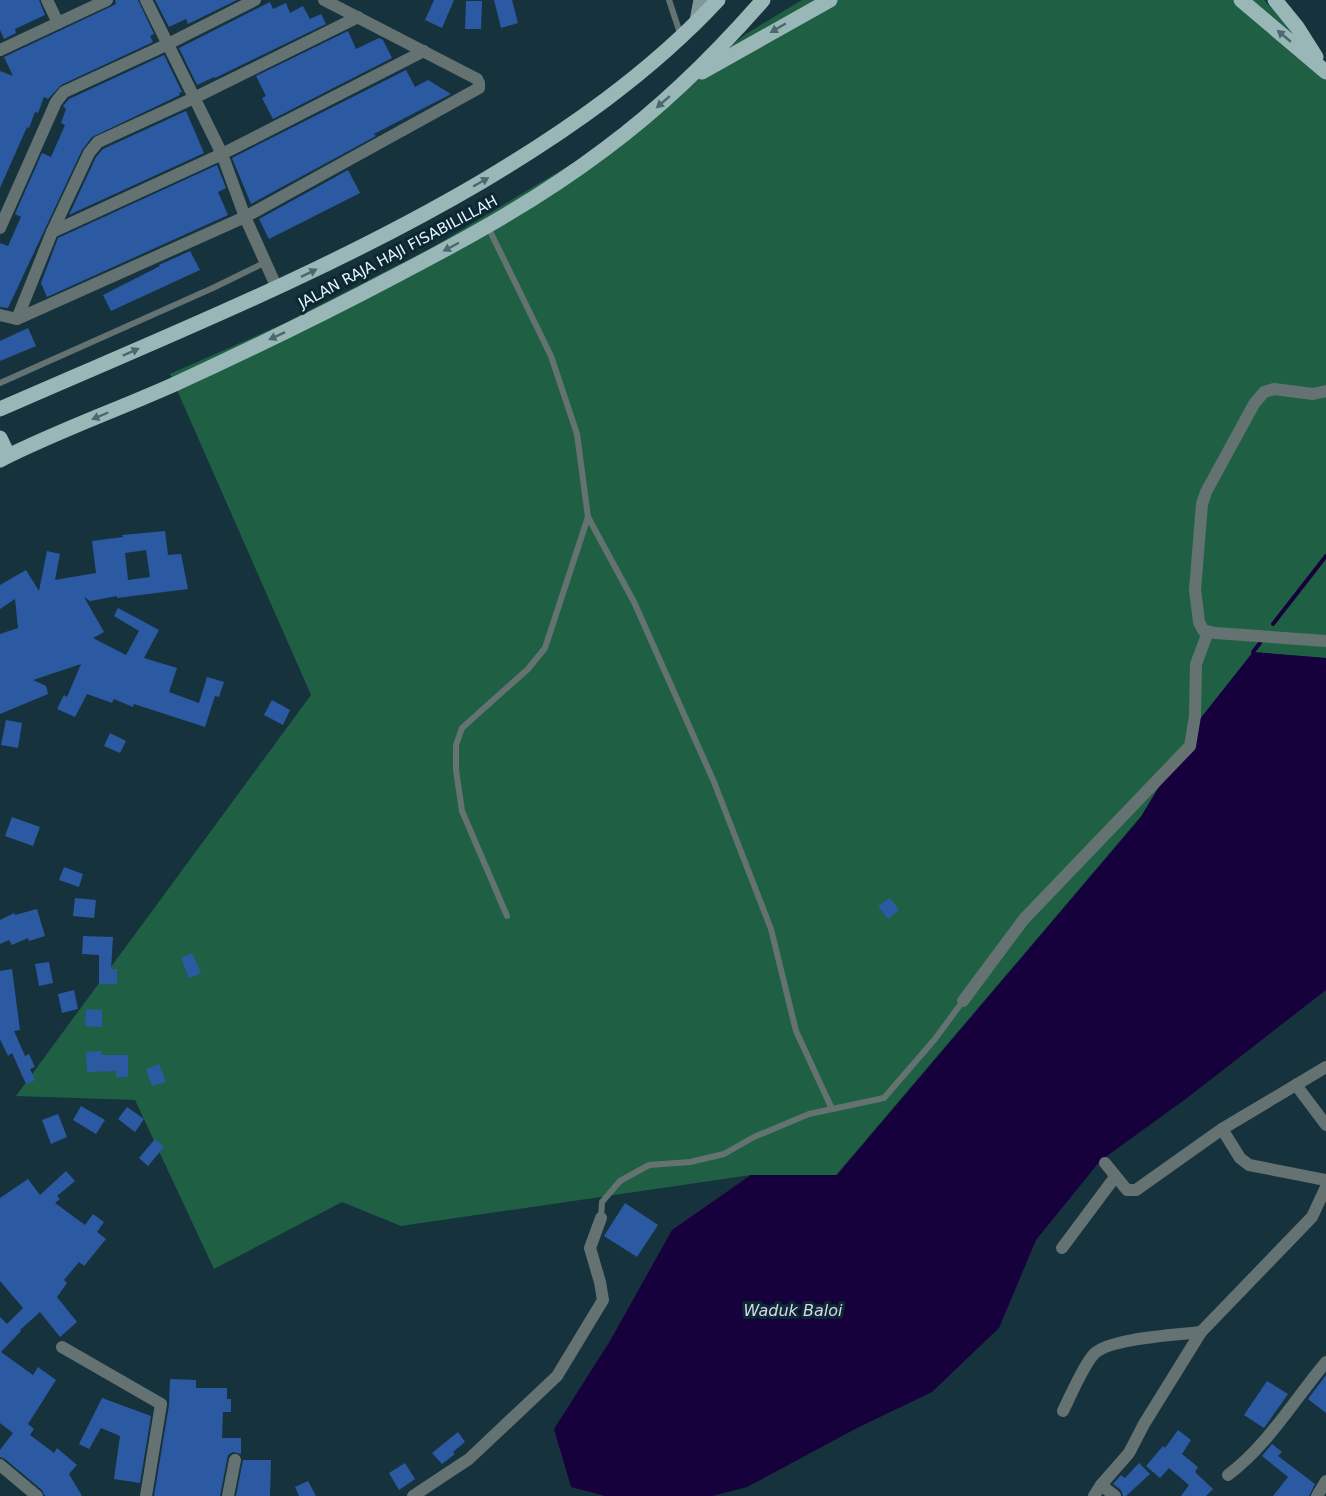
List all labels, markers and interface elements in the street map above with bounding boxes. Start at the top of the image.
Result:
one-way arrow [770,23,787,33]
one-way arrow [1276,29,1292,42]
one-way arrow [655,95,671,108]
one-way arrow [473,176,489,187]
street label: JALAN RAJA HAJI FISABILILLAH [294,192,501,313]
one-way arrow [442,242,459,252]
one-way arrow [300,268,317,277]
one-way arrow [269,331,286,340]
one-way arrow [122,347,140,357]
one-way arrow [90,411,108,421]
water label: Waduk Baloi [744,1301,843,1320]

